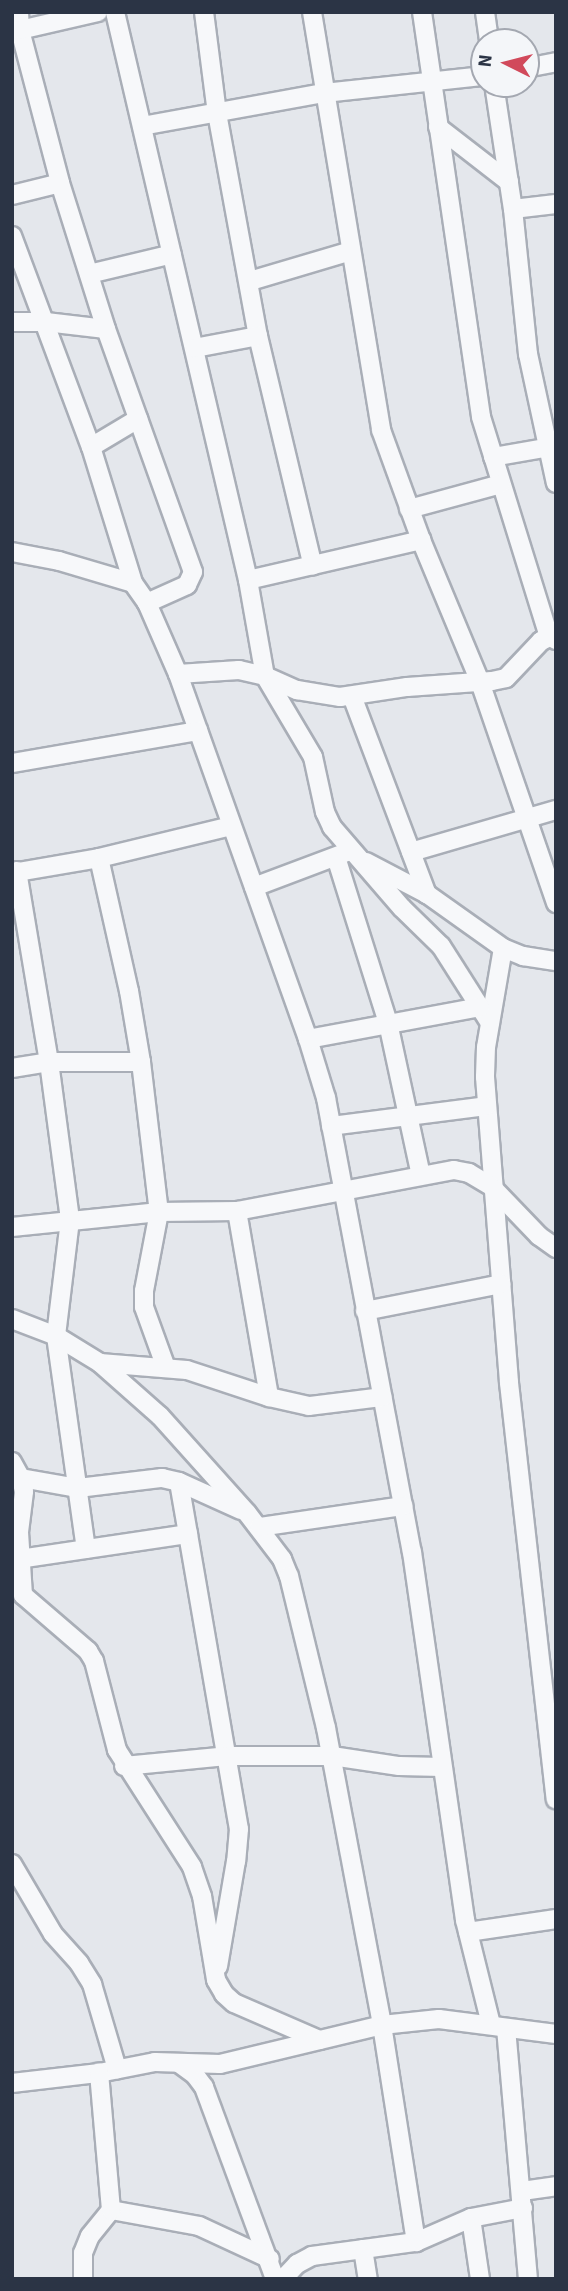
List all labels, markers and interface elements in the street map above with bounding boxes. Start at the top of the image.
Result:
north arrow [470,28,540,98]
text: N [472,53,500,69]

